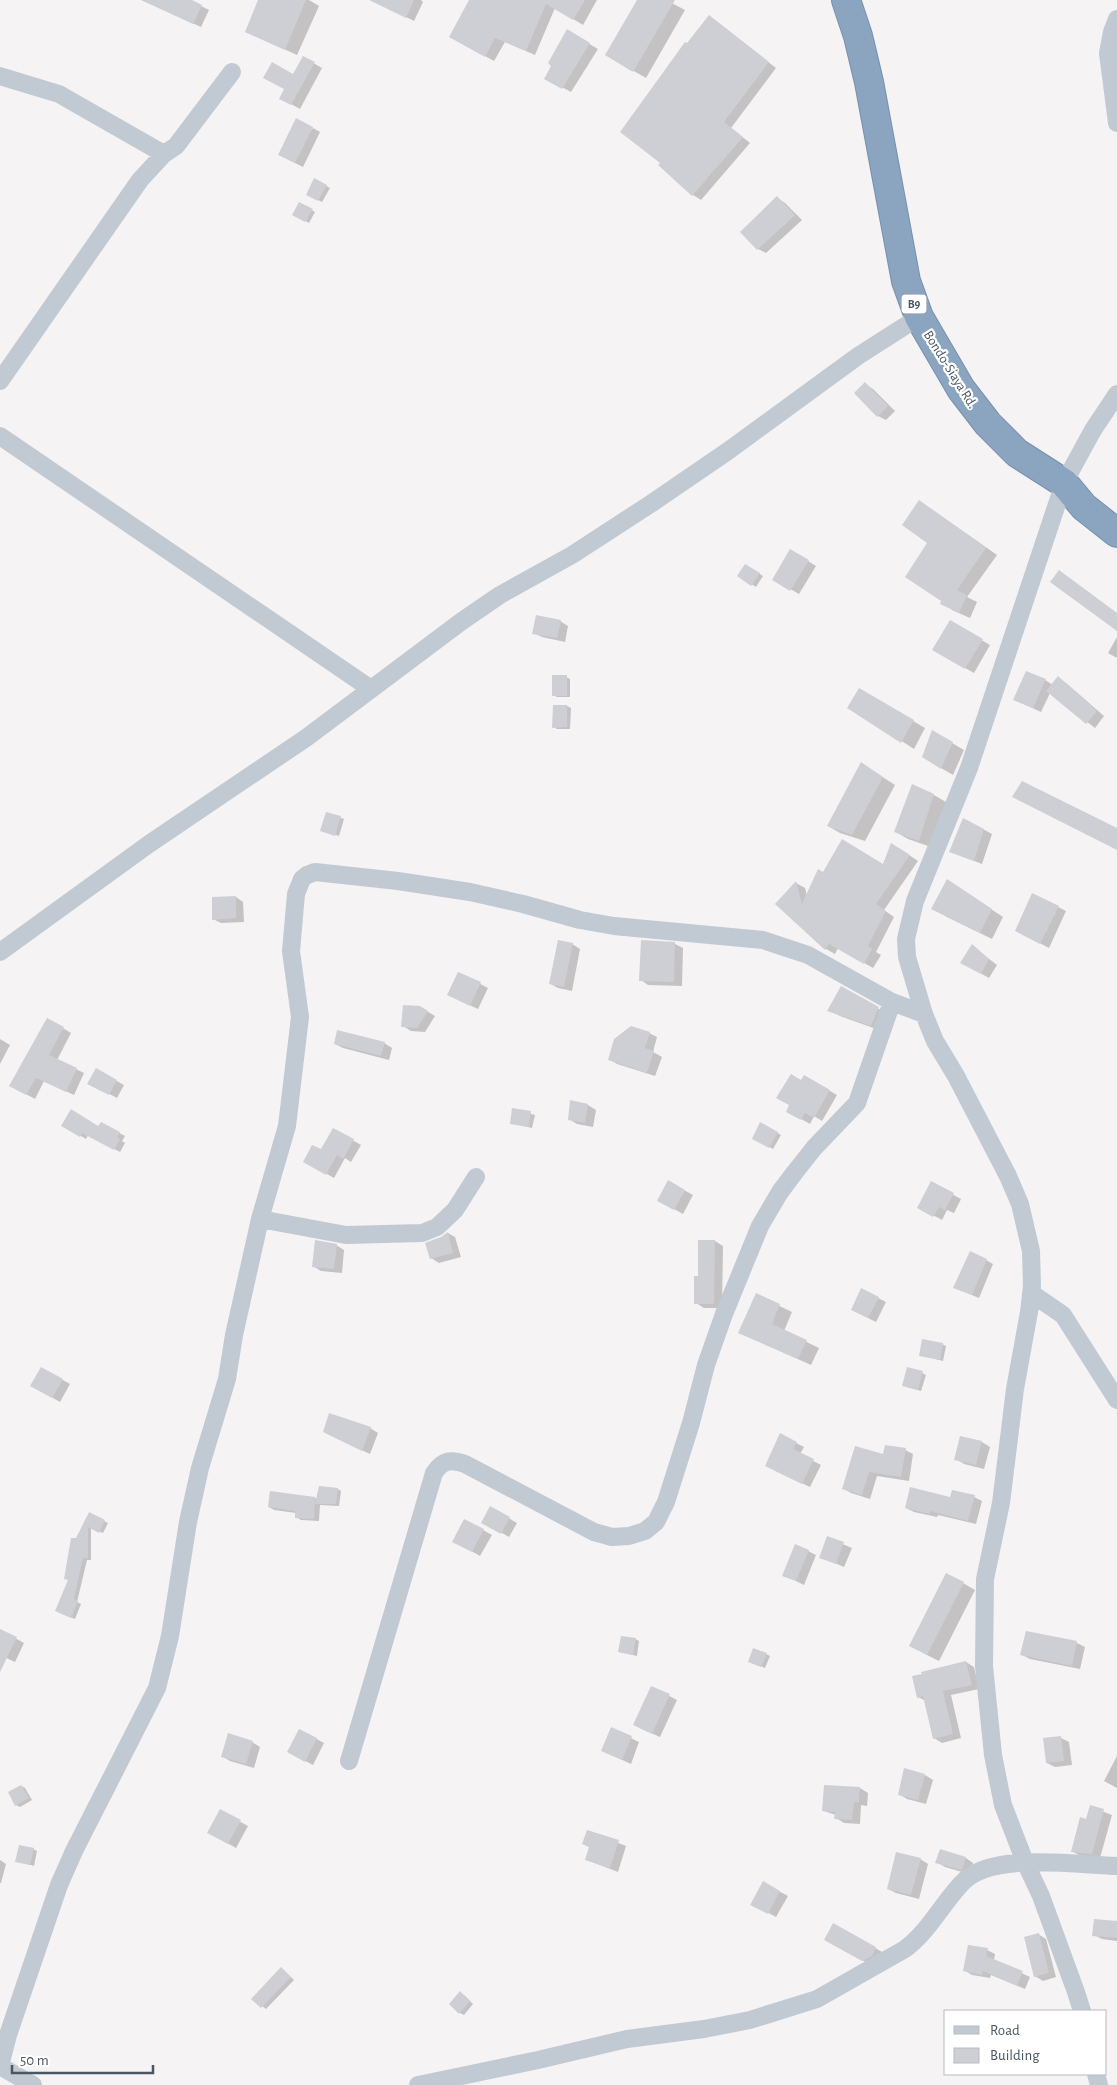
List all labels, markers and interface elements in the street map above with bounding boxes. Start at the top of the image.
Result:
road number: B9 [902,294,926,314]
street label: Bondo-Siaya Rd. [921,328,979,411]
legend [944,2010,1107,2075]
text: Road [990,2023,1020,2038]
scale bar [12,2042,154,2074]
text: Building [990,2048,1040,2063]
text: 50 m [20,2053,49,2068]

